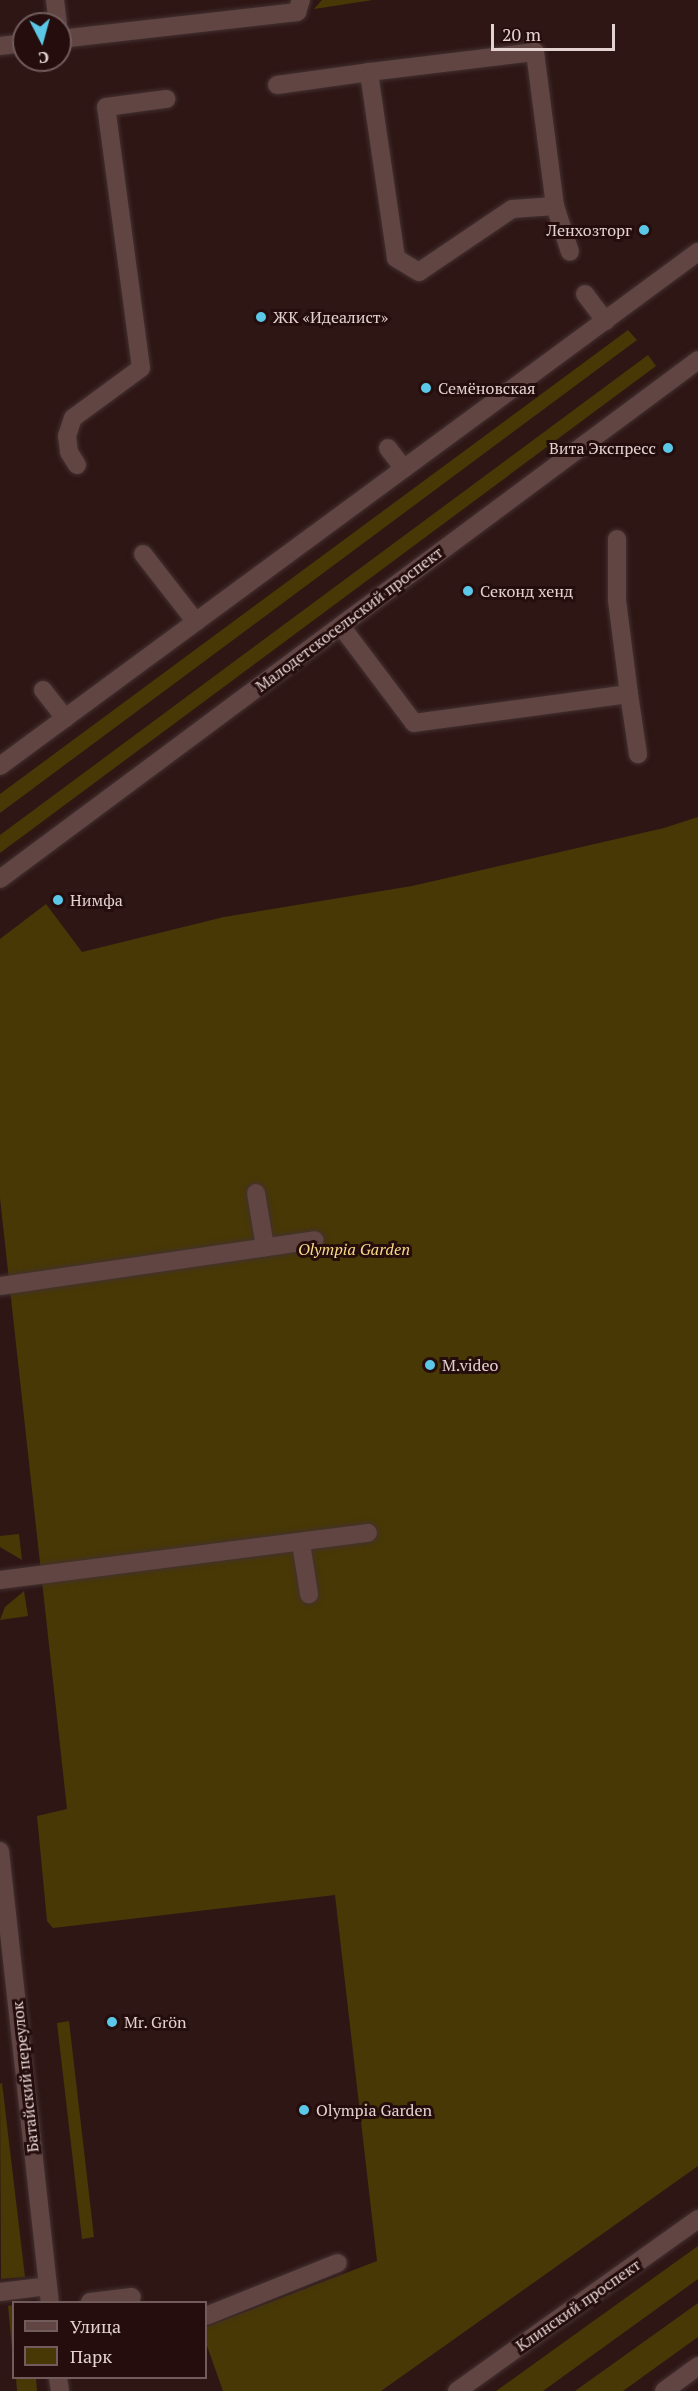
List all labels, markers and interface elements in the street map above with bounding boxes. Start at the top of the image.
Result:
north arrow [12,12,72,72]
scale bar [494,12,618,50]
text: 20 m [502,22,541,46]
text: С [37,46,50,69]
place label: Ленхозторг [546,220,632,240]
marker: Ленхозторг [637,223,651,237]
place label: ЖК «Идеалист» [273,307,388,327]
marker: ЖК «Идеалист» [254,310,268,324]
place label: Семёновская [438,378,536,398]
marker: Семёновская [419,381,433,395]
place label: Вита Экспресс [549,438,656,458]
marker: Вита Экспресс [661,441,675,455]
street label: Малодетскосельский проспект [252,542,446,696]
place label: Секонд хенд [480,581,573,601]
marker: Секонд хенд [461,584,475,598]
place label: Нимфа [70,890,123,910]
marker: Нимфа [51,893,65,907]
park label: Olympia Garden [298,1239,410,1259]
place label: M.video [442,1355,498,1375]
marker: M.video [423,1358,437,1372]
street label: Батайский переулок [8,2001,42,2153]
place label: Mr. Grön [124,2012,187,2032]
marker: Mr. Grön [105,2015,119,2029]
place label: Olympiа Garden [316,2100,432,2120]
marker: Olympiа Garden [297,2103,311,2117]
street label: Клинский проспект [512,2255,644,2355]
legend [12,2301,207,2379]
text: Улица [70,2314,121,2338]
text: Парк [70,2344,112,2368]

